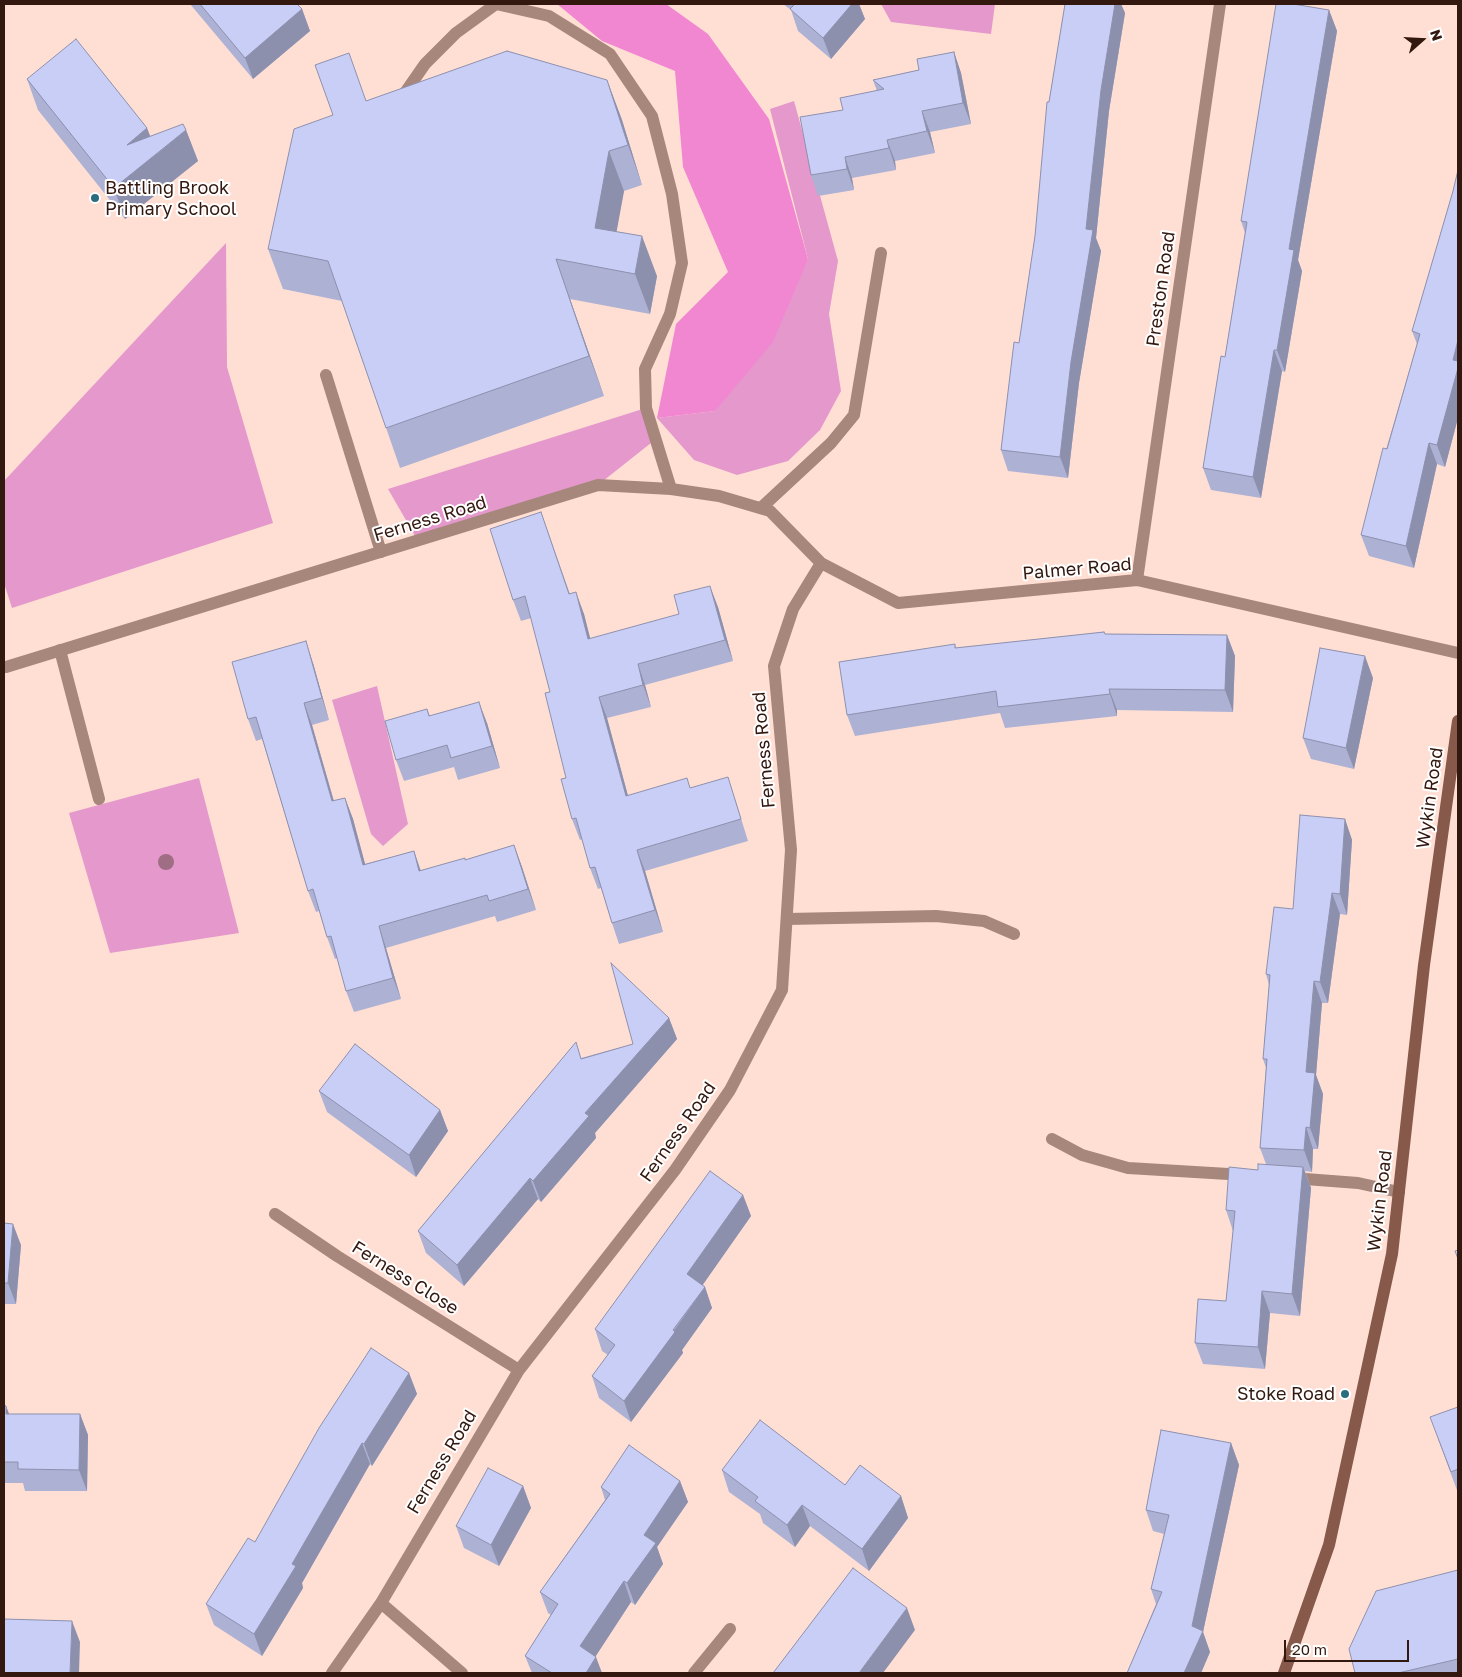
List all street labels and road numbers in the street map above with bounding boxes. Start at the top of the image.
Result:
street label: Preston Road [1142,230,1180,348]
street label: Ferness Road [371,492,489,546]
street label: Palmer Road [1022,553,1132,585]
street label: Ferness Road [748,691,780,809]
street label: Wykin Road [1412,746,1448,850]
street label: Ferness Road [636,1078,720,1186]
street label: Wykin Road [1363,1149,1397,1253]
street label: Ferness Close [348,1237,462,1319]
street label: Ferness Road [403,1406,481,1518]

